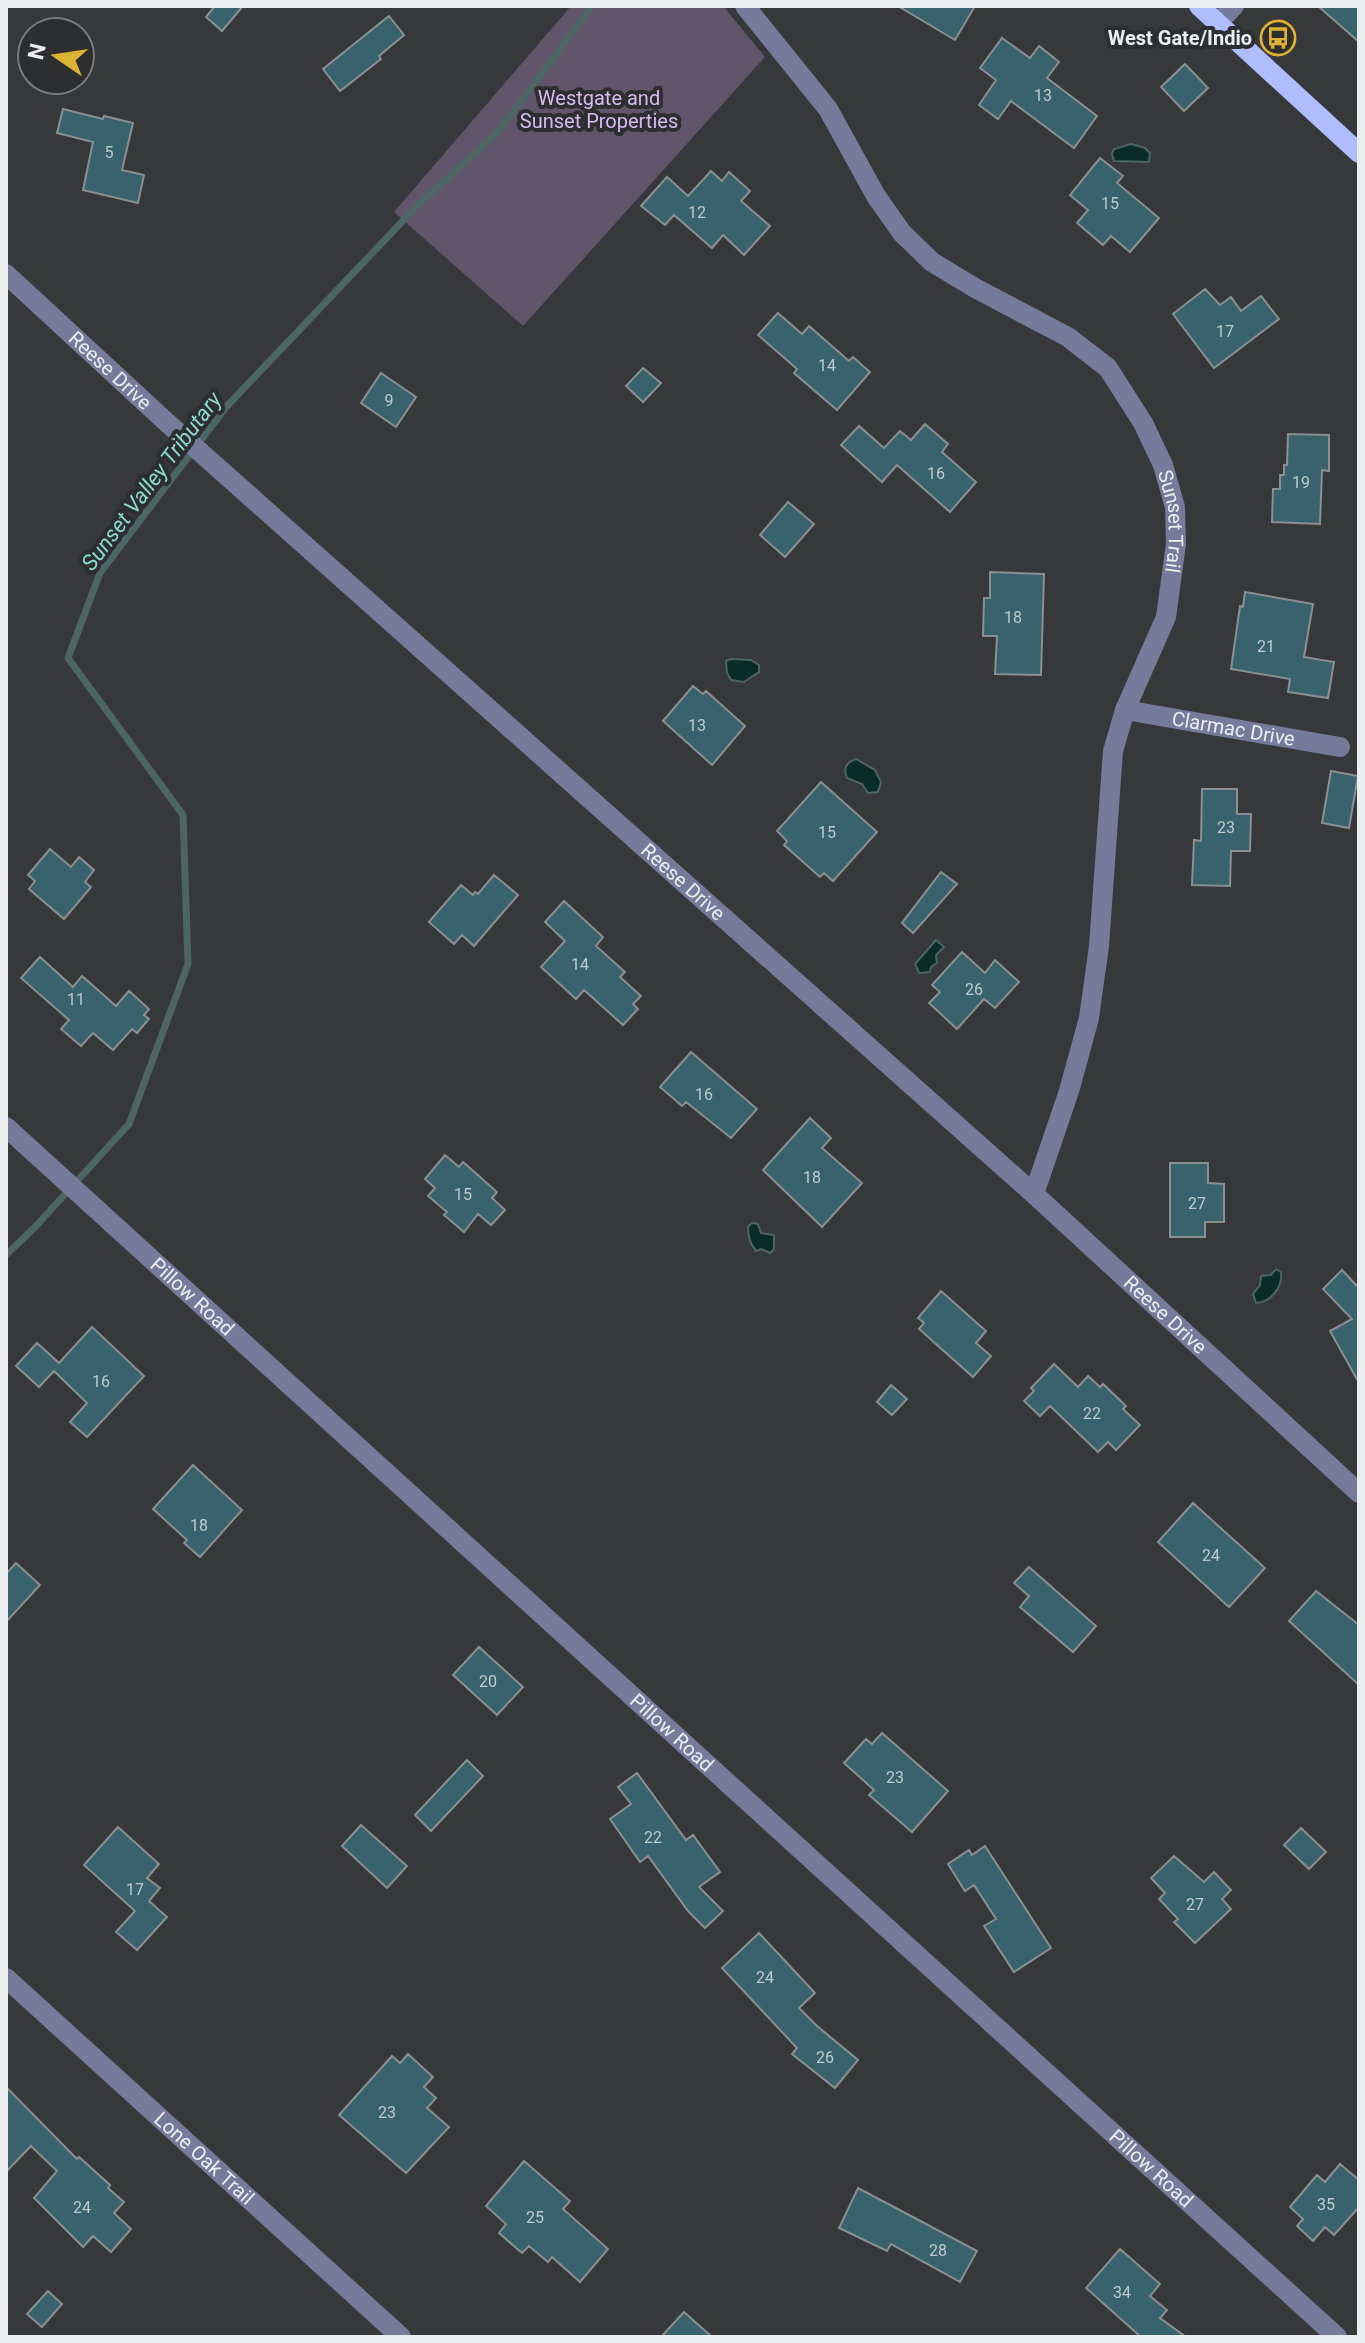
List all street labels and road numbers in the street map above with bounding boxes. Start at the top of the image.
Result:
street label: Reese Drive [64,326,157,415]
street label: Sunset Trail [1153,467,1188,575]
street label: Clarmac Drive [1170,706,1297,751]
street label: Reese Drive [636,838,730,926]
street label: Pillow Road [146,1252,239,1341]
street label: Reese Drive [1119,1271,1212,1359]
street label: Pillow Road [625,1688,719,1776]
street label: Lone Oak Trail [149,2107,259,2210]
street label: Pillow Road [1105,2124,1198,2212]

